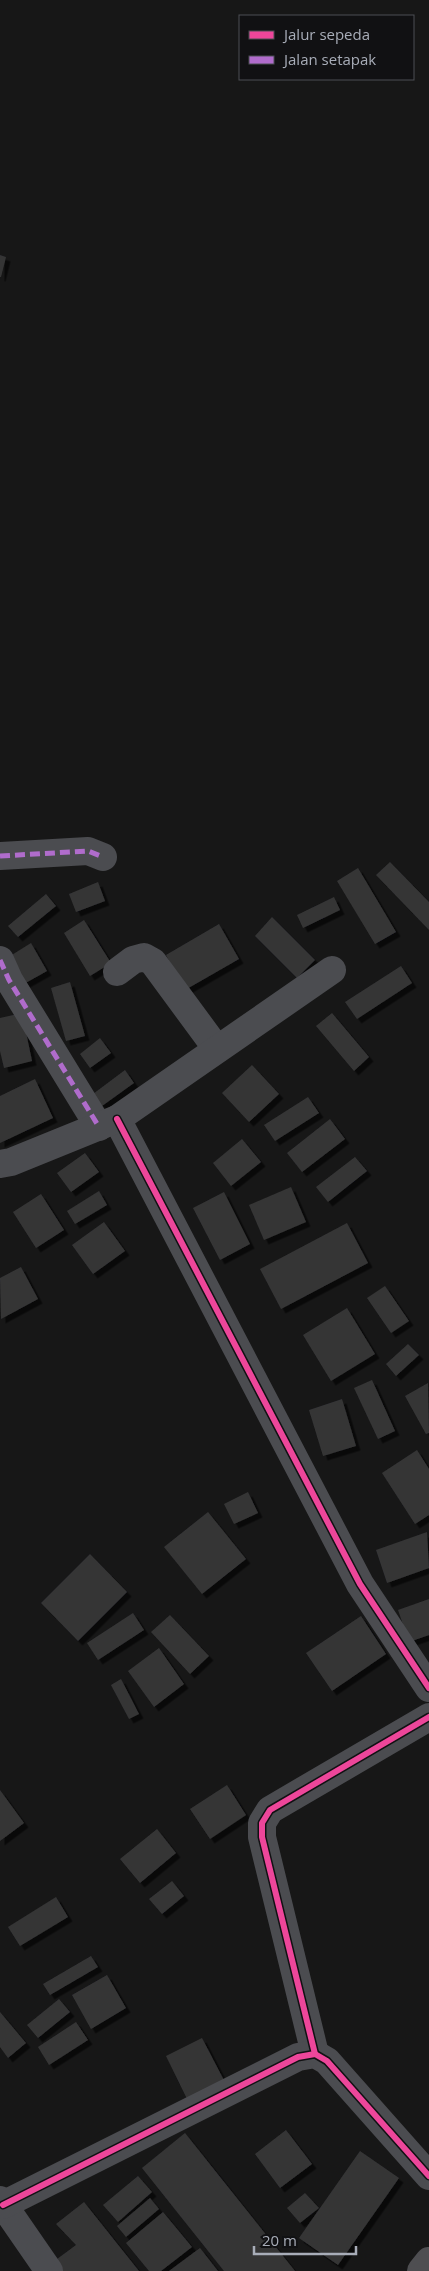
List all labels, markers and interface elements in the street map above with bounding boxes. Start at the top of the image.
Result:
legend [239,15,414,80]
text: Jalur sepeda [282,24,370,44]
text: Jalan setapak [282,49,376,69]
scale bar [254,2224,356,2256]
text: 20 m [262,2230,297,2250]

